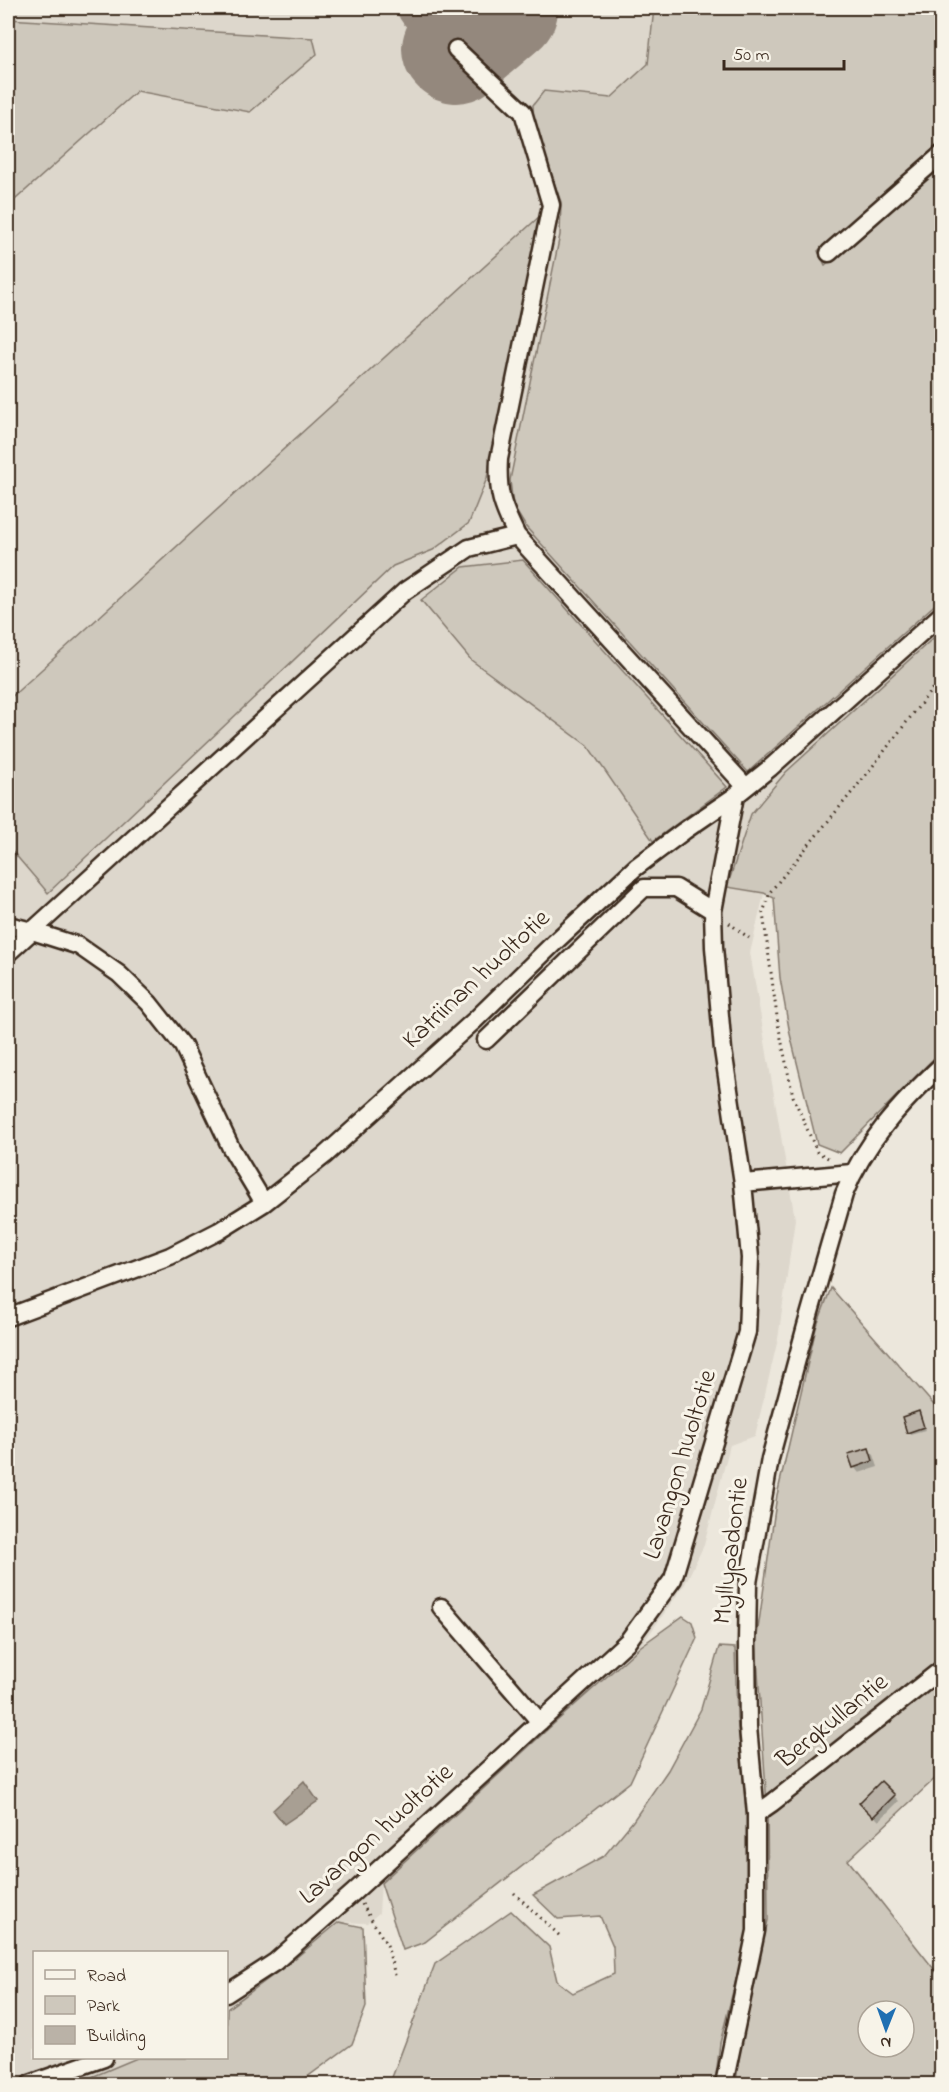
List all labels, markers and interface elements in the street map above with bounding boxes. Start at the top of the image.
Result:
scale bar [724,33,844,71]
text: 50 m [733,43,770,69]
street label: Katriinan huoltotie [394,901,560,1059]
street label: Lavangon huoltotie [634,1365,728,1565]
street label: Myllypadontie [704,1475,760,1627]
street label: Bergkullantie [768,1665,898,1780]
street label: Lavangon huoltotie [291,1755,463,1915]
legend [33,1951,228,2059]
text: Road [87,1964,126,1990]
text: Park [87,1994,120,2020]
north arrow [856,1999,916,2059]
text: Building [86,2024,146,2051]
text: N [880,2030,891,2054]

